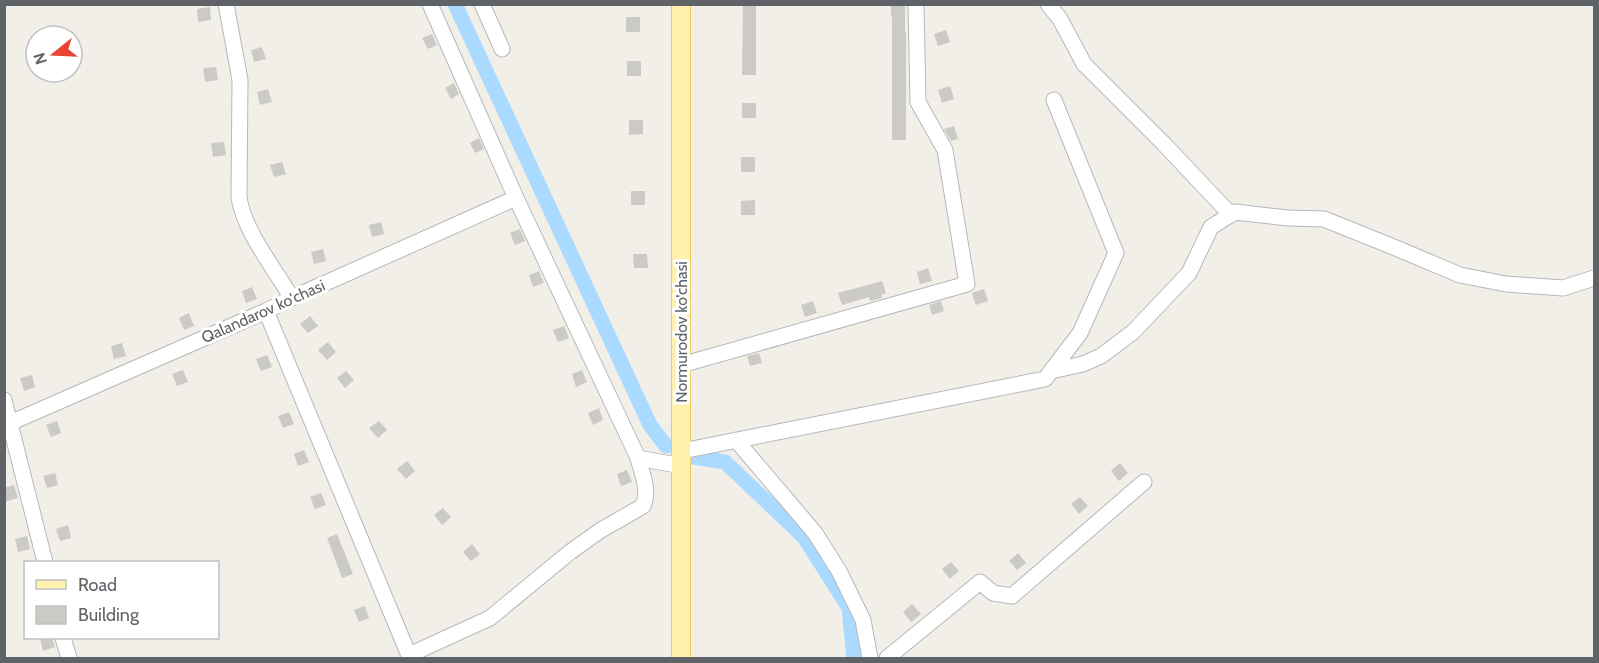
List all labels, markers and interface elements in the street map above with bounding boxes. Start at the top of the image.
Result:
north arrow [24,24,84,84]
text: N [29,50,51,67]
street label: Normurodov ko'chasi [672,261,691,403]
street label: Qalandarov ko'chasi [199,276,328,347]
legend [24,561,219,639]
text: Road [78,574,117,596]
text: Building [78,604,140,626]

